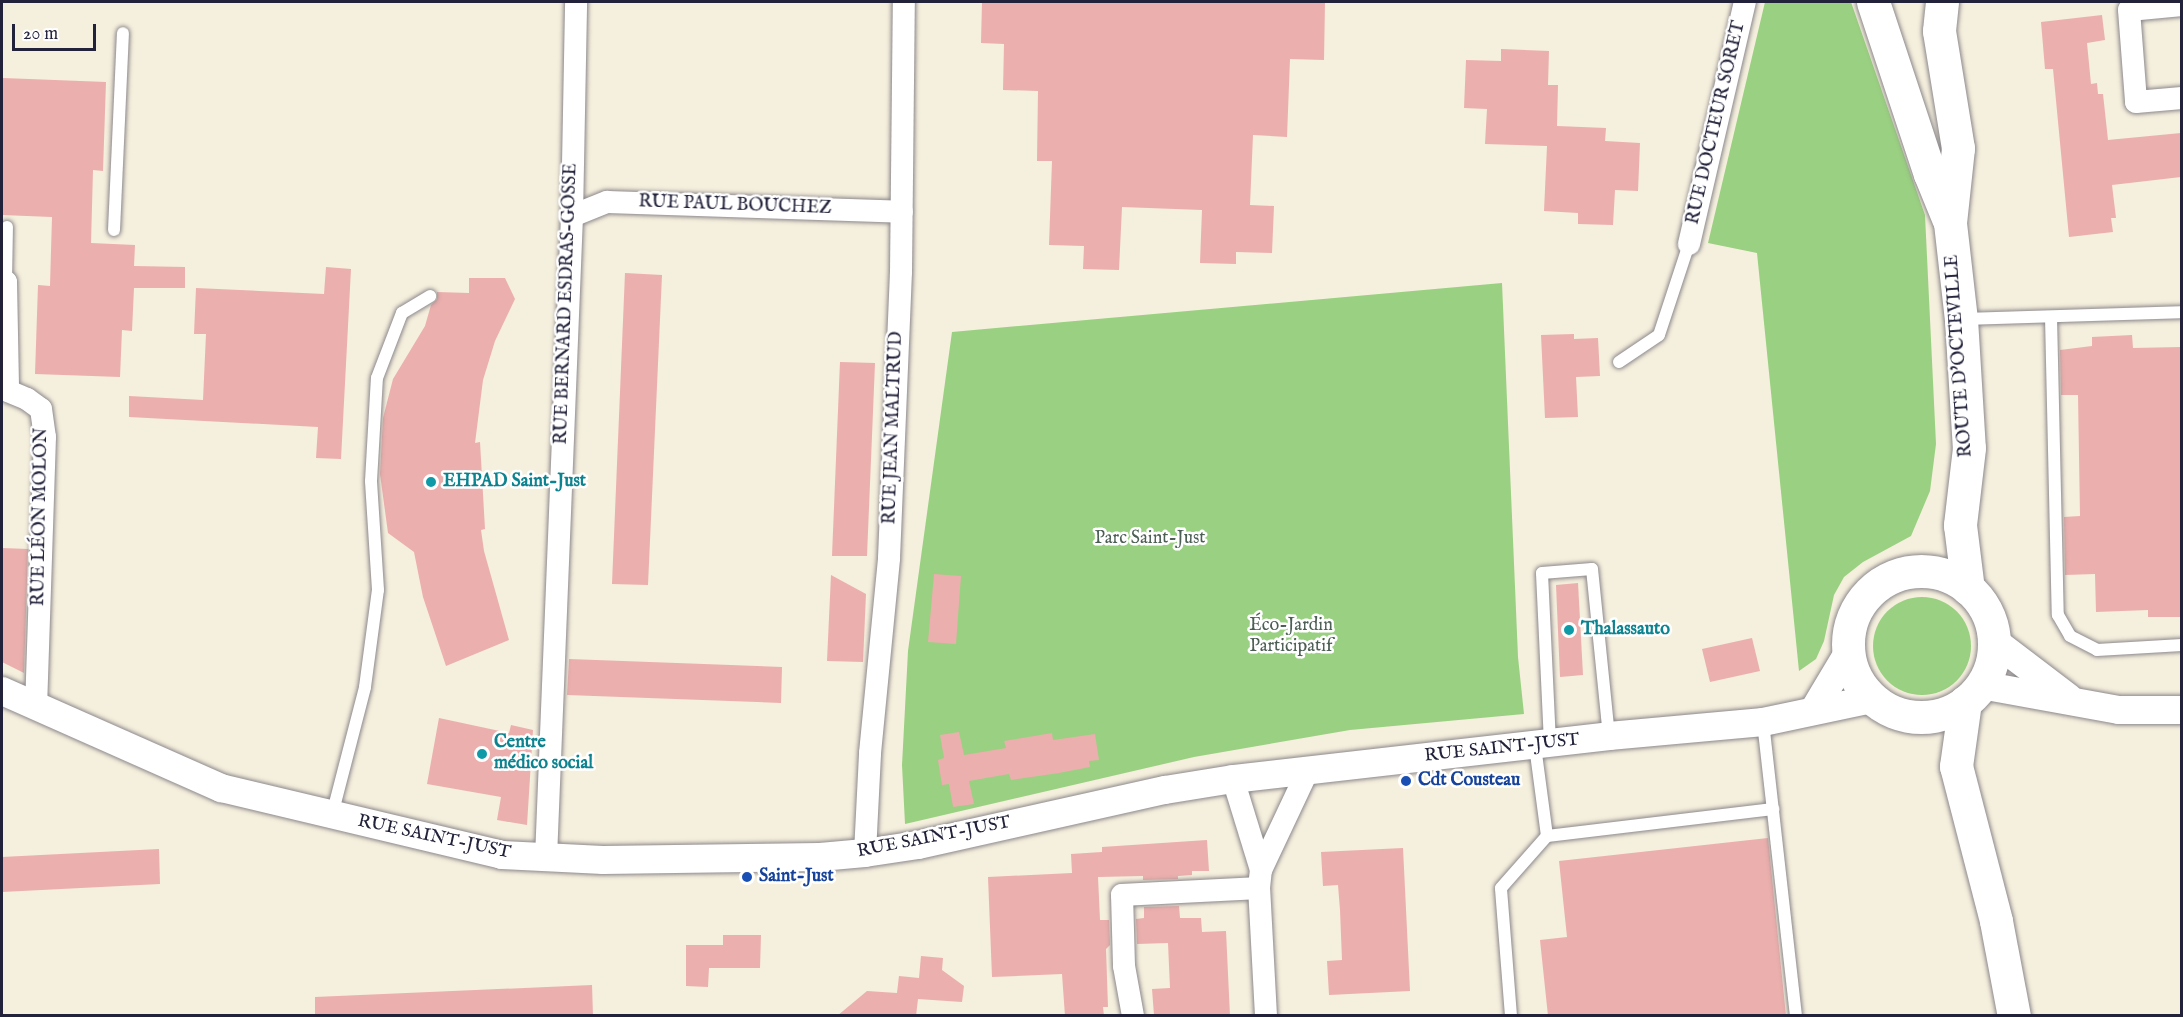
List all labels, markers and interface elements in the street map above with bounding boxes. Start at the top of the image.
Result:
scale bar [15,12,99,50]
street label: RUE DOCTEUR SORET [1683,19,1751,227]
text: 20 m [23,23,58,46]
street label: RUE BERNARD ESDRAS-GOSSE [551,163,583,445]
street label: RUE PAUL BOUCHEZ [638,192,832,220]
street label: ROUTE D'OCTEVILLE [1942,254,1978,458]
street label: RUE JEAN MALTRUD [880,331,908,525]
street label: RUE LÉON MOLON [29,428,53,606]
place label: EHPAD Saint-Just [443,471,586,493]
marker: EHPAD Saint-Just [424,475,438,489]
park label: Parc Saint-Just [1095,528,1205,550]
park label: Éco-Jardin Participatif [1249,616,1333,658]
place label: Thalassauto [1581,619,1670,641]
marker: Thalassauto [1562,623,1576,637]
street label: RUE SAINT-JUST [1423,730,1581,768]
place label: Centre médico social [494,733,593,776]
marker: Centre médico social [475,747,489,761]
place label: Cdt Cousteau [1418,770,1520,792]
marker: Cdt Cousteau [1399,774,1413,788]
street label: RUE SAINT-JUST [356,811,512,865]
street label: RUE SAINT-JUST [856,813,1012,863]
place label: Saint-Just [759,866,834,888]
marker: Saint-Just [740,870,754,884]

